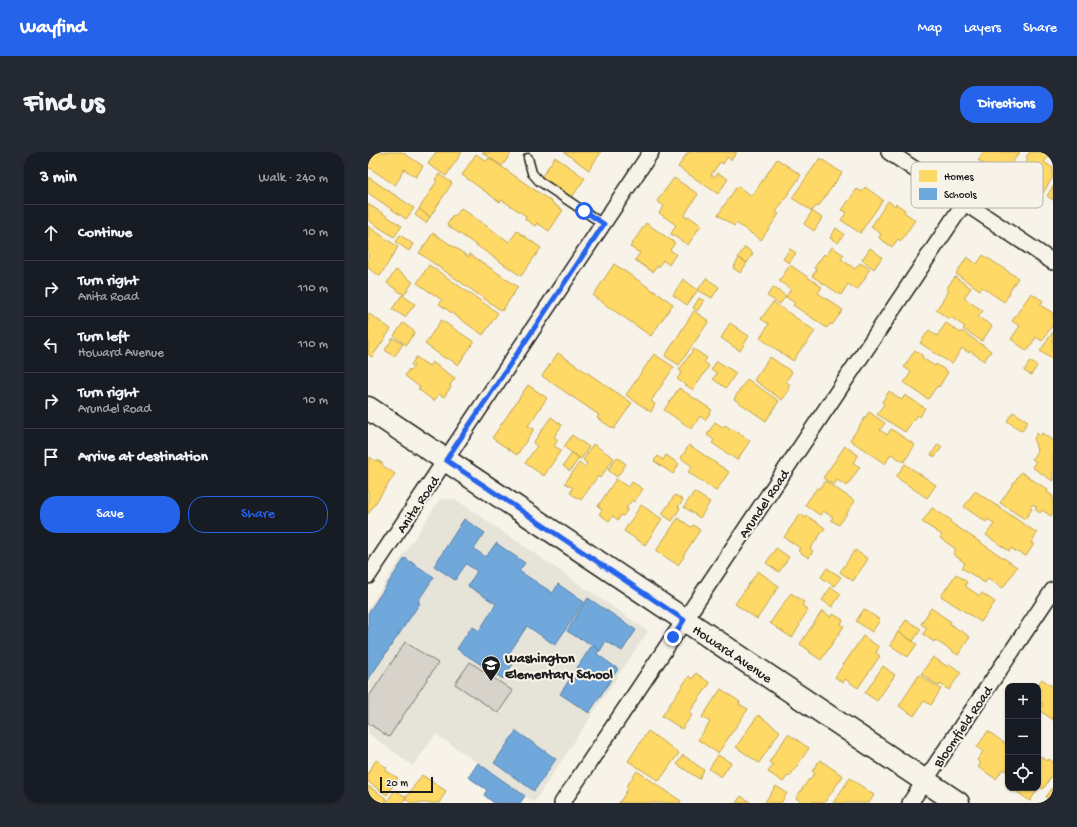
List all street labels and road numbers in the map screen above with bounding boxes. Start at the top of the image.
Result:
street label: Arundel Road [736,465,795,542]
street label: Anita Road [394,472,445,537]
street label: Howard Avenue [689,622,775,688]
street label: Bloomfield Road [930,682,999,772]

